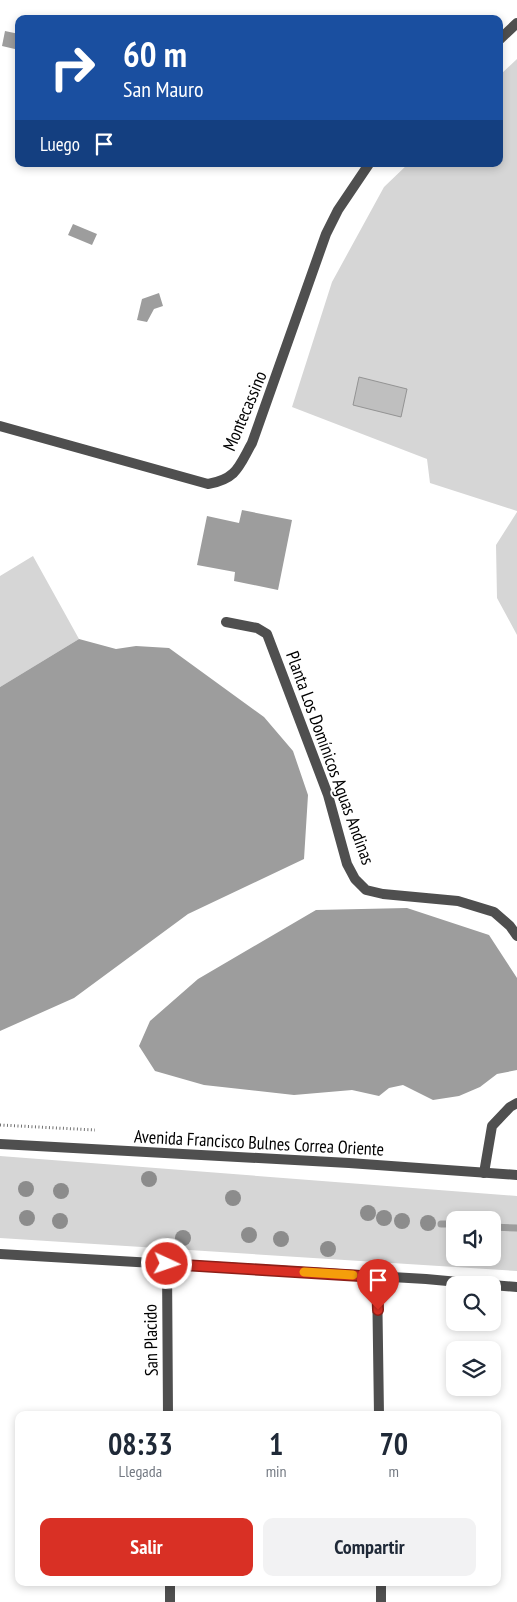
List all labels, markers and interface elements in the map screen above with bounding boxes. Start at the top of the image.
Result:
text: 60 m [123,31,187,77]
icon: right [40,35,105,100]
text: San Mauro [123,75,203,103]
icon: arrive [90,130,118,158]
text: Luego [40,132,80,156]
street label: Montecassino [217,367,272,454]
street label: Planta Los Domínicos Aguas Andinas [281,648,380,868]
street label: Avenida Francisco Bulnes Correa Oriente [133,1124,385,1161]
map controls [446,1211,501,1396]
button: sound [446,1211,501,1266]
position arrow [140,1237,192,1289]
pin [357,1259,399,1310]
icon: arrive [364,1266,392,1294]
button: search [446,1276,501,1331]
street label: San Placido [138,1304,163,1376]
button: layers [446,1341,501,1396]
text: 08:33 [108,1424,173,1463]
text: 1 [269,1424,283,1463]
text: 70 [379,1424,408,1463]
text: Llegada [119,1461,162,1481]
text: min [266,1461,287,1481]
text: m [389,1461,399,1481]
button: Salir [40,1518,253,1576]
button: Compartir [263,1518,476,1576]

